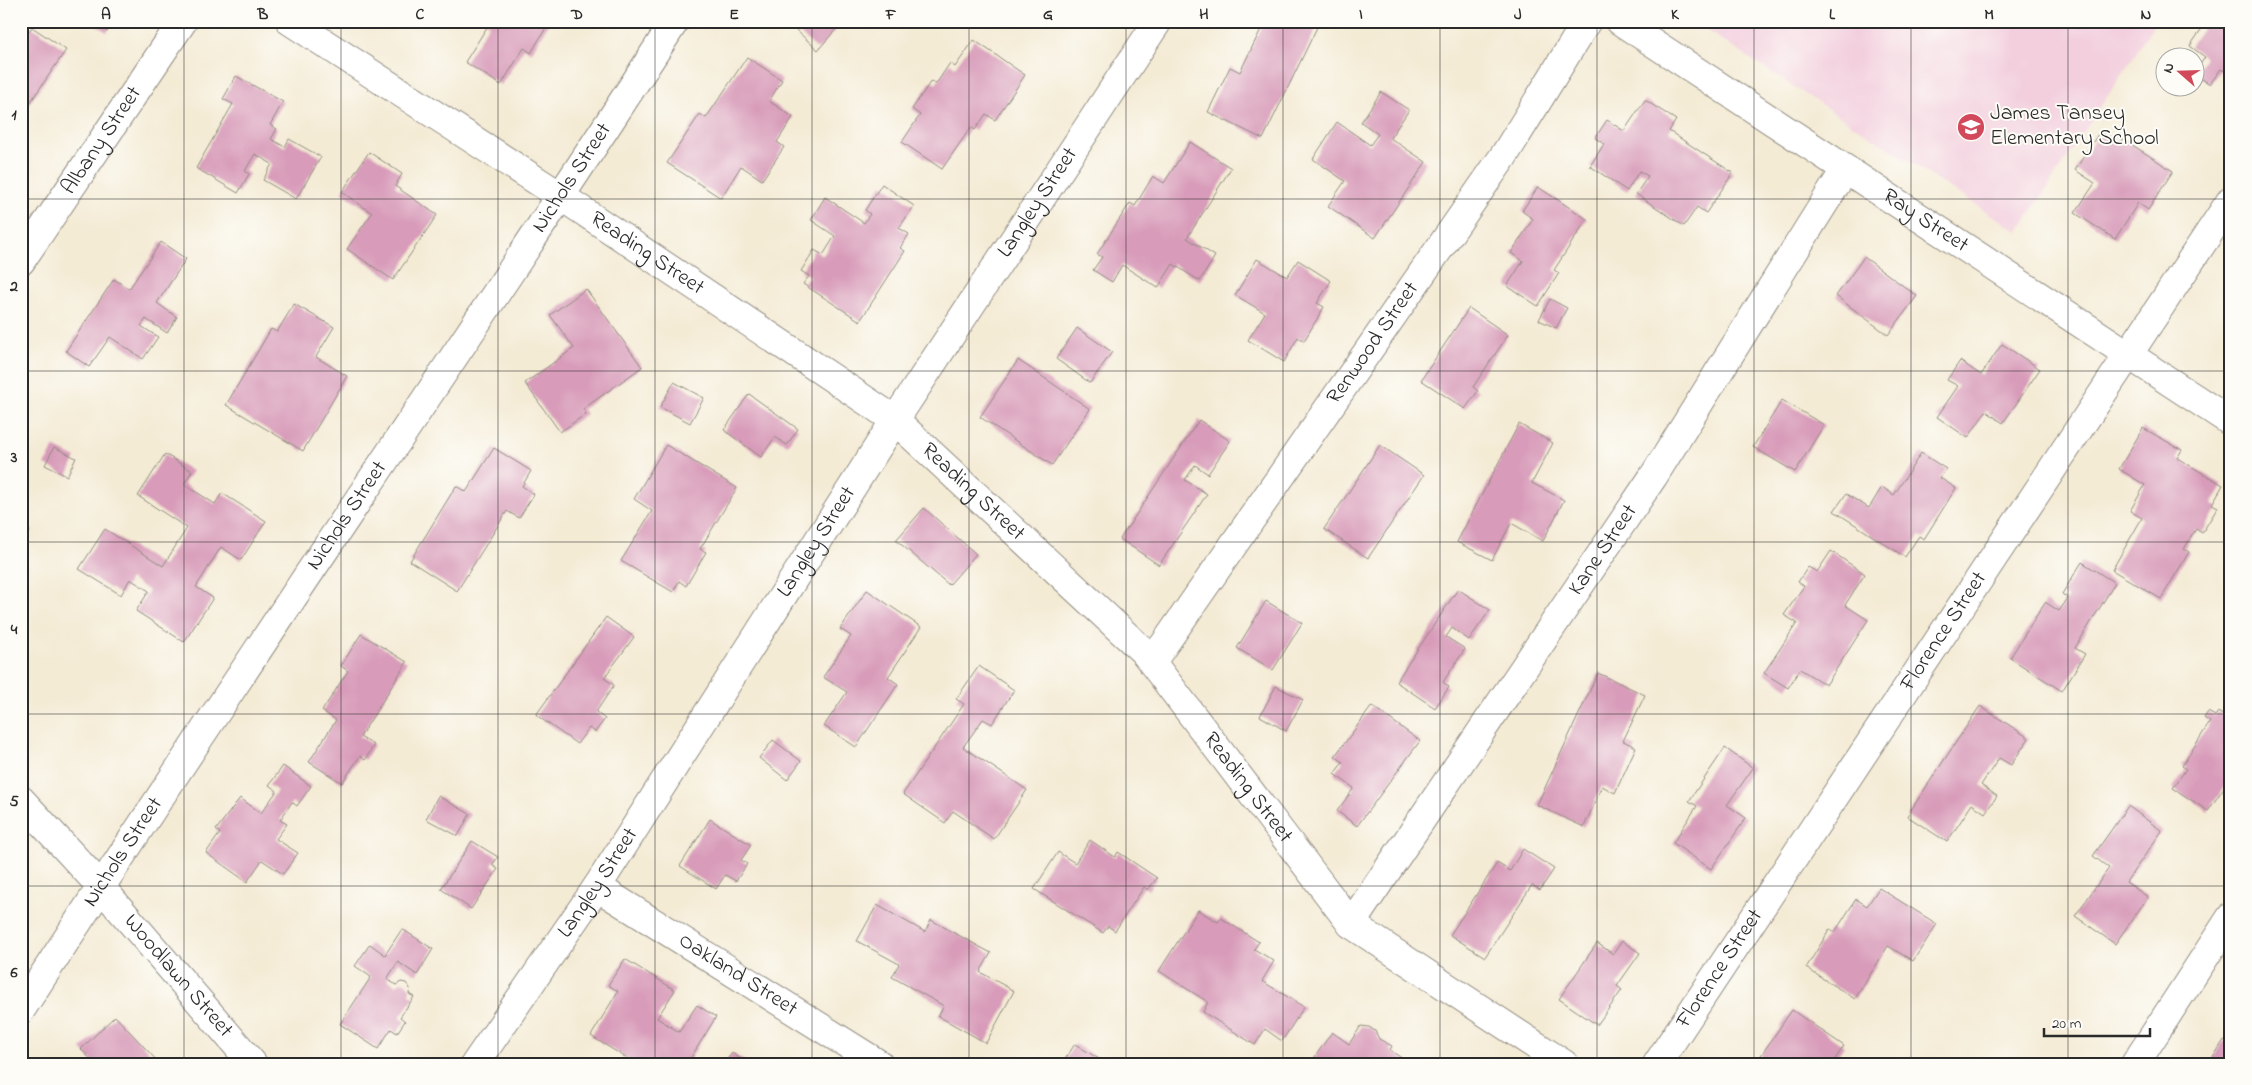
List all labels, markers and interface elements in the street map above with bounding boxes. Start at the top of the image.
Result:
text: A [101,3,111,27]
text: B [257,3,269,27]
text: C [416,3,425,27]
text: D [570,3,583,27]
text: E [729,3,739,27]
text: F [885,3,897,27]
text: G [1043,3,1053,27]
text: H [1199,3,1209,27]
text: I [1359,3,1363,27]
text: J [1514,3,1522,27]
text: K [1671,3,1680,27]
text: L [1829,3,1836,27]
text: M [1984,3,1994,27]
text: N [2141,3,2152,27]
north arrow [2154,48,2204,98]
text: N [2158,60,2181,76]
street label: Albany Street [54,80,151,202]
place label: James Tansey Elementary School [1990,98,2159,156]
text: 1 [11,103,17,127]
school or university icon: James Tansey Elementary School [1956,112,1986,142]
street label: Nichols Street [525,116,621,240]
street label: Langley Street [990,141,1087,265]
street label: Ray Street [1876,181,1975,262]
street label: Reading Street [583,204,711,304]
text: 2 [9,275,18,299]
street label: Renwood Street [1319,275,1428,411]
street label: Reading Street [914,436,1032,550]
text: 3 [10,446,18,470]
street label: Nichols Street [299,454,396,577]
street label: Langley Street [769,480,865,604]
street label: Kane Street [1561,498,1646,602]
street label: Florence Street [1892,565,1996,699]
text: 4 [10,618,18,642]
street label: Reading Street [1195,726,1301,851]
text: 5 [9,790,19,814]
street label: Nichols Street [76,791,172,914]
street label: Langley Street [550,821,647,945]
street label: Florence Street [1668,902,1772,1036]
street label: Woodlawn Street [115,907,241,1046]
street label: Oakland Street [672,926,804,1025]
text: 6 [9,961,18,985]
scale bar [2044,1005,2151,1037]
text: 20 m [2052,1013,2082,1035]

